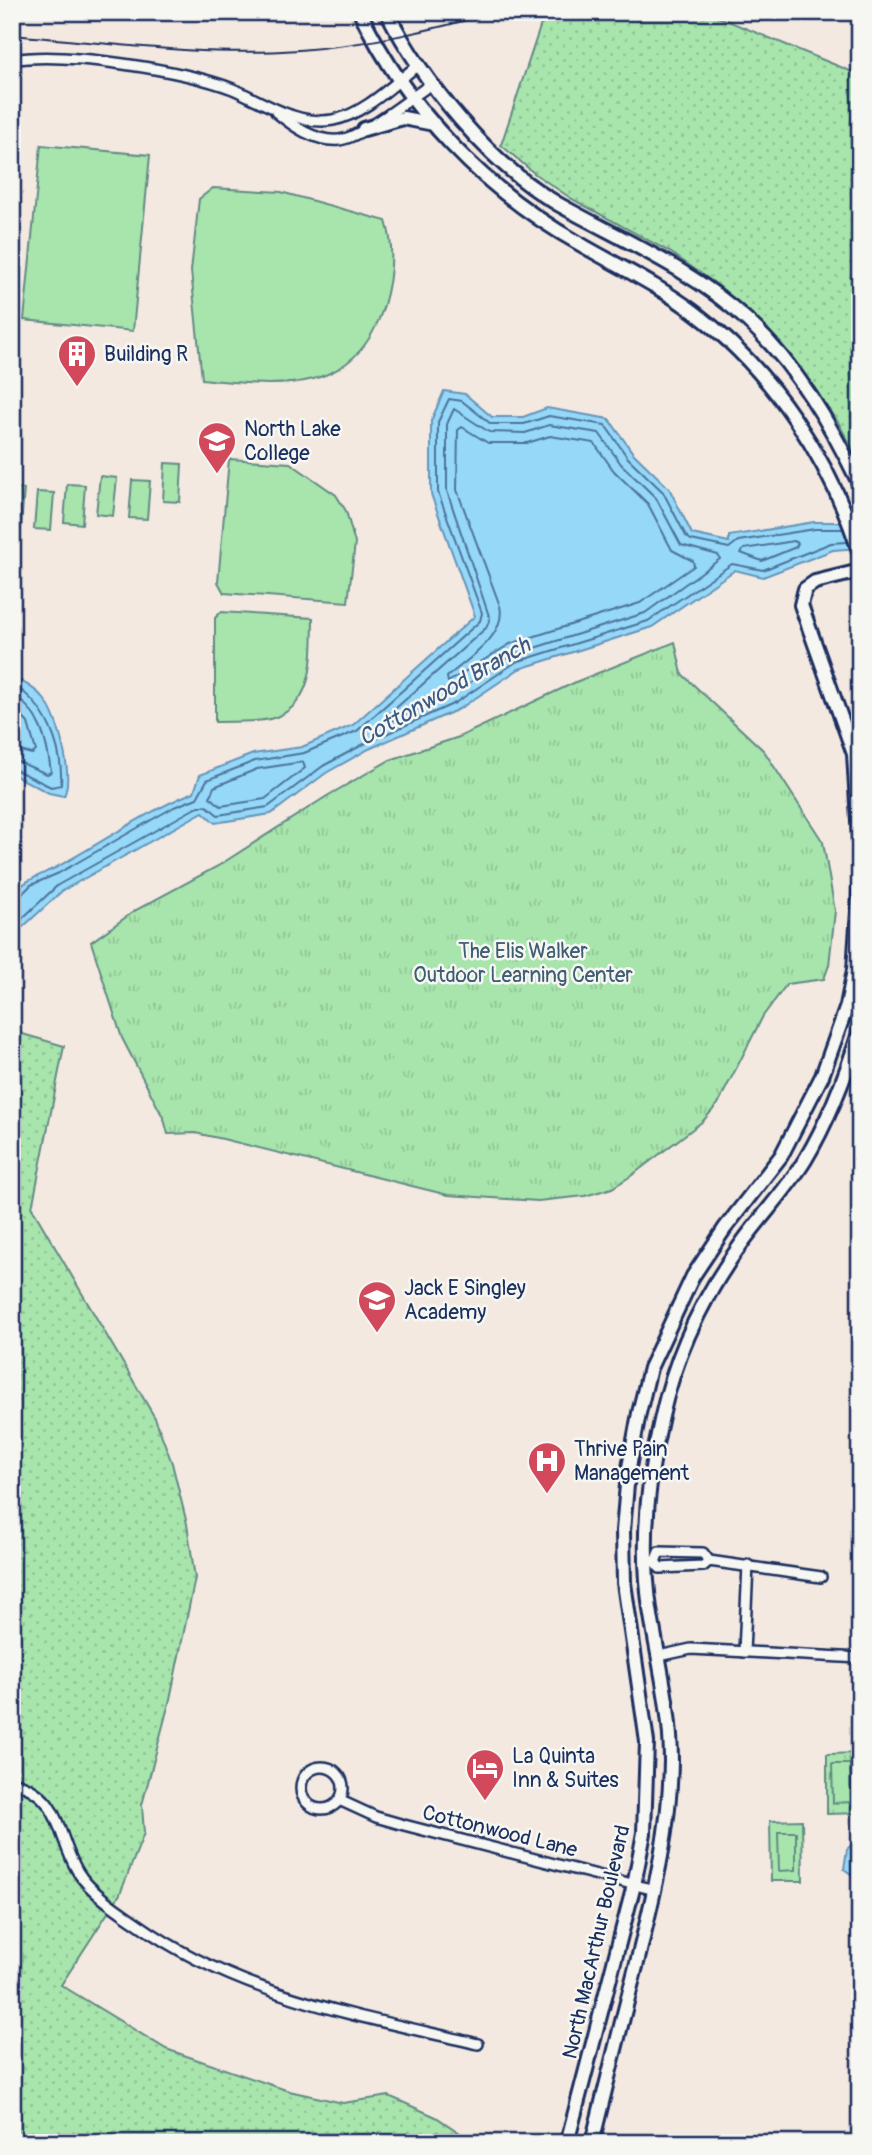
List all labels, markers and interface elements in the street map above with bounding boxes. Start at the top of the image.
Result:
building icon: Building R [56,333,98,388]
place label: Building R [104,341,188,368]
place label: North Lake College [244,416,341,467]
school or university icon: North Lake College [196,420,238,475]
water label: Cottonwood Branch [353,630,536,752]
park label: The Elis Walker Outdoor Learning Center [413,938,633,989]
place label: Jack E Singley Academy [404,1275,526,1326]
school or university icon: Jack E Singley Academy [356,1279,398,1334]
place label: Thrive Pain Management [574,1436,690,1487]
hospital icon: Thrive Pain Management [526,1440,568,1495]
place label: La Quinta Inn & Suites [512,1743,619,1794]
hotel icon: La Quinta Inn & Suites [464,1747,506,1802]
street label: Cottonwood Lane [420,1799,581,1864]
street label: North MacArthur Boulevard [556,1823,637,2062]

